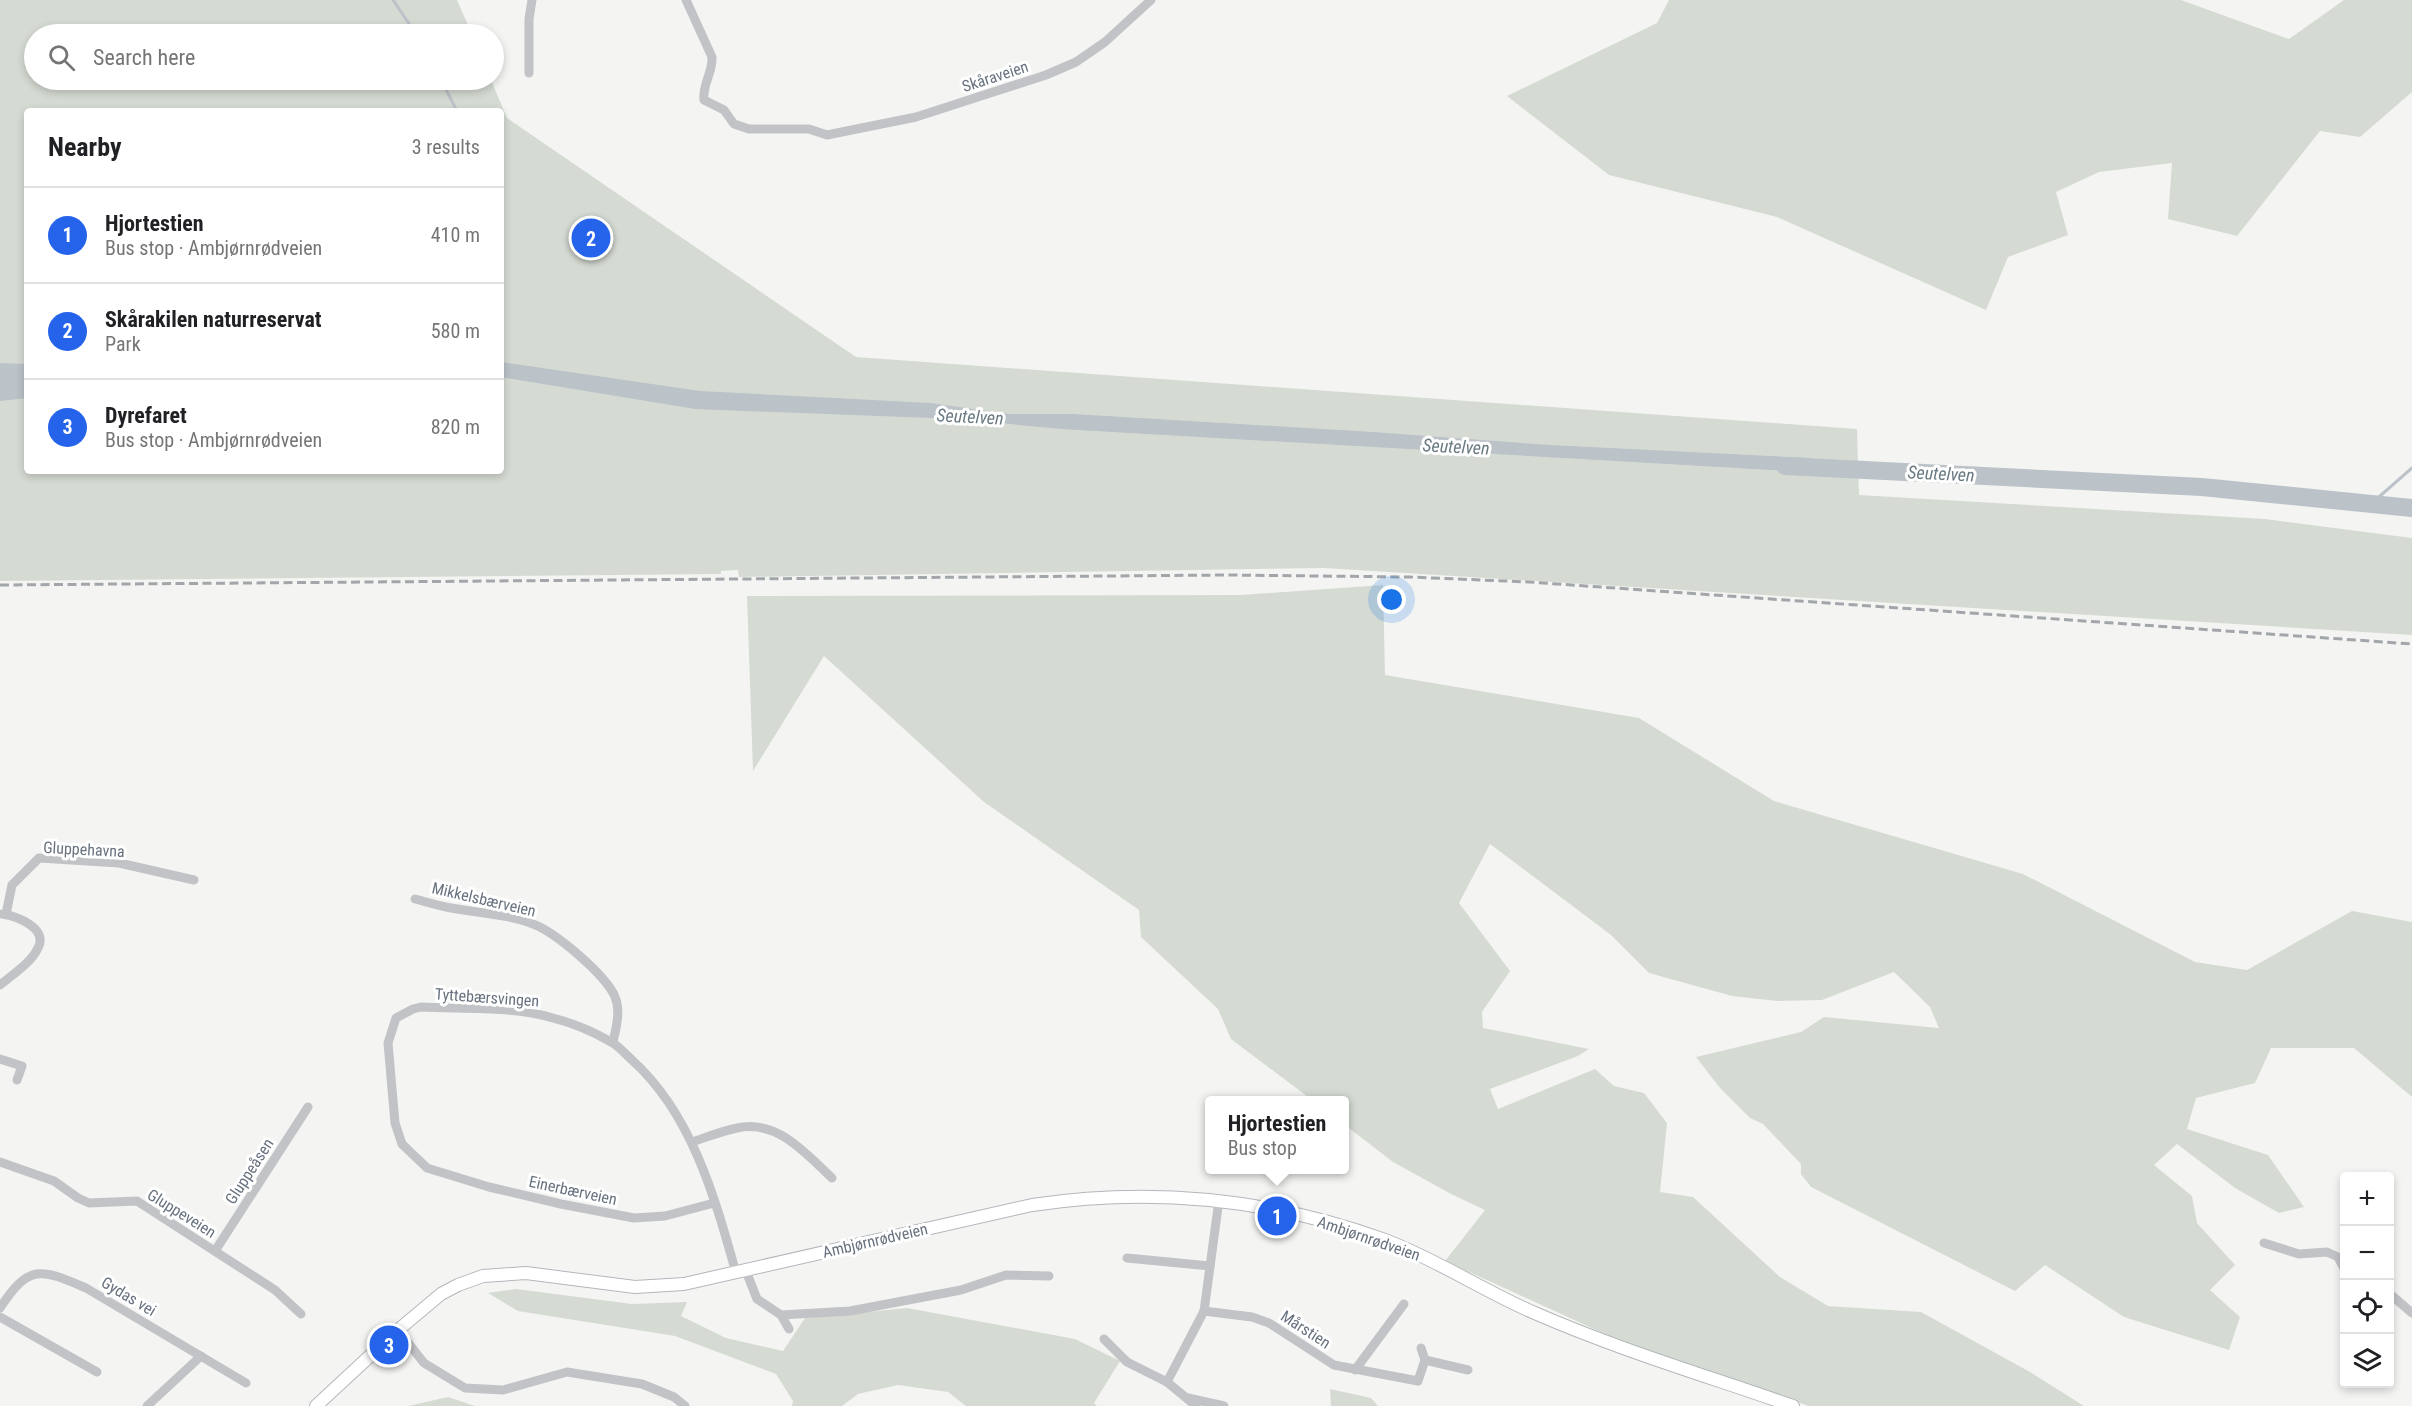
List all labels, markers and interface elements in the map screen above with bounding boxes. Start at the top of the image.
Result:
search box [24,24,504,90]
icon: search [45,41,78,74]
text: Search here [93,45,195,70]
street label: Skåraveien [960,57,1031,96]
text: Nearby [48,132,122,162]
text: 3 results [412,135,480,159]
text: Hjortestien [105,211,204,236]
pin: 2 [572,216,610,260]
text: 1 [62,223,73,247]
text: 410 m [431,223,480,247]
text: Bus stop · Ambjørnrødveien [105,236,322,260]
text: Skårakilen naturreservat [105,307,322,332]
text: 2 [62,319,73,343]
text: 580 m [431,319,480,343]
text: Park [105,332,141,356]
text: Dyrefaret [105,403,187,428]
water label: Seutelven [936,404,1004,429]
text: 3 [62,415,73,439]
text: 820 m [431,415,480,439]
text: Bus stop · Ambjørnrødveien [105,428,322,452]
water label: Seutelven [1422,434,1490,459]
water label: Seutelven [1907,461,1975,486]
your location [1377,585,1406,614]
street label: Gluppehavna [43,838,125,861]
street label: Mikkelsbærveien [430,878,538,921]
street label: Tyttebærsvingen [434,984,540,1011]
popup [1205,1096,1349,1174]
text: Hjortestien [1228,1111,1326,1136]
street label: Gluppeåsen [221,1135,278,1208]
text: Bus stop [1228,1136,1297,1160]
street label: Einerbærveien [527,1172,619,1209]
map controls [2340,1172,2394,1388]
button: + [2340,1172,2394,1226]
street label: Gluppeveien [144,1185,220,1242]
pin: 1 [1258,1194,1296,1238]
street label: Ambjørnrødveien [1315,1212,1423,1265]
street label: Ambjørnrødveien [821,1219,930,1262]
button: − [2340,1226,2394,1280]
street label: Gydas vei [98,1273,160,1320]
button: locate [2340,1280,2394,1334]
street label: Mårstien [1277,1306,1334,1353]
pin: 3 [370,1322,408,1368]
button: layers [2340,1334,2394,1388]

